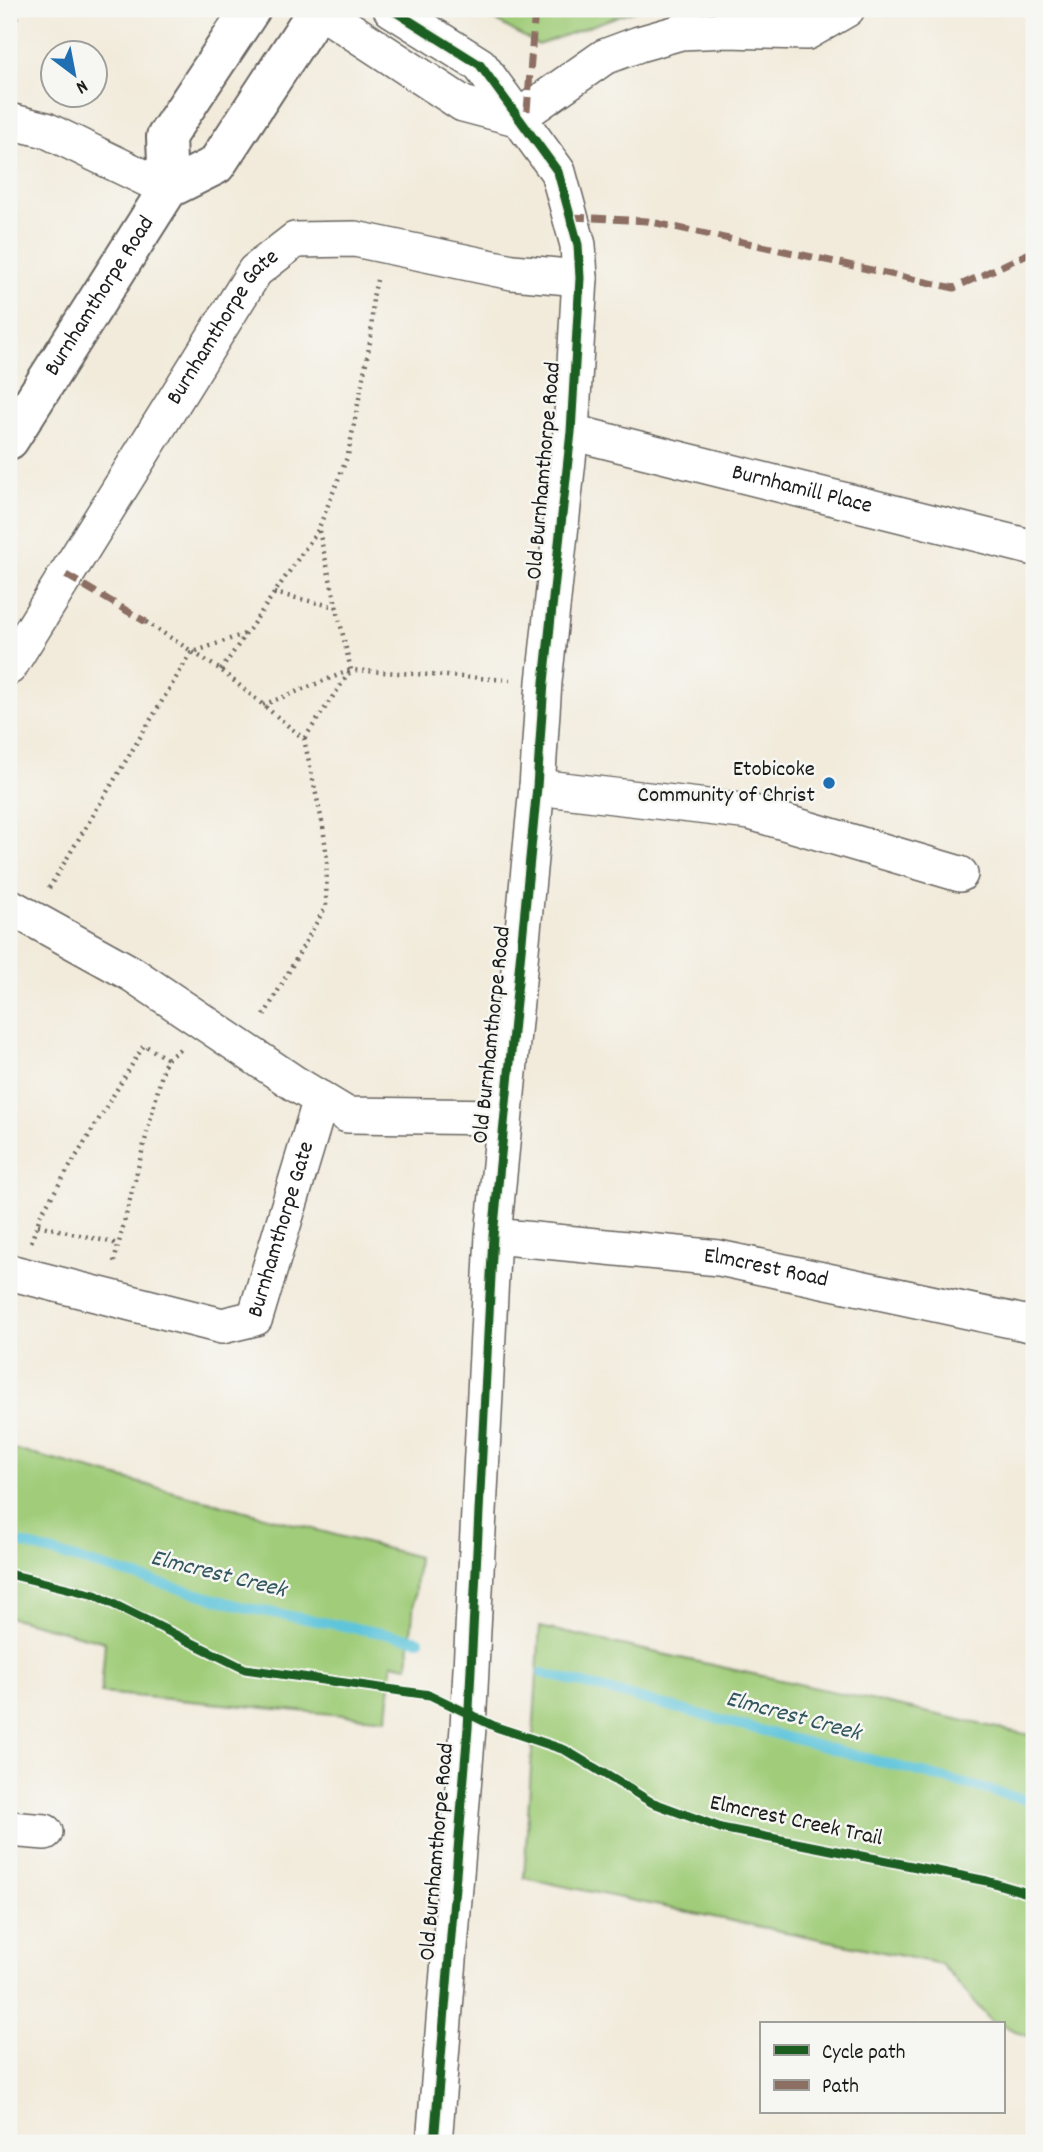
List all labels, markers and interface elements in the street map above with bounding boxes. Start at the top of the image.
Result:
north arrow [38,38,108,108]
text: N [70,72,92,99]
street label: Burnhamthorpe Road [37,210,163,383]
street label: Burnhamthorpe Gate [159,242,286,412]
street label: Old Burnhamthorpe Road [519,361,571,581]
street label: Burnhamill Place [728,456,876,523]
place label: Etobicoke Community of Christ [638,754,815,813]
marker: Etobicoke Community of Christ [821,775,837,791]
street label: Old Burnhamthorpe Road [465,925,521,1145]
street label: Burnhamthorpe Gate [240,1138,324,1322]
street label: Elmcrest Road [702,1240,831,1297]
water label: Elmcrest Creek [147,1542,291,1609]
water label: Elmcrest Creek [722,1683,866,1752]
street label: Old Burnhamthorpe Road [412,1742,464,1962]
street label: Elmcrest Creek Trail [706,1788,886,1857]
legend [760,2022,1004,2114]
text: Cycle path [822,2039,905,2069]
text: Path [822,2073,859,2103]

